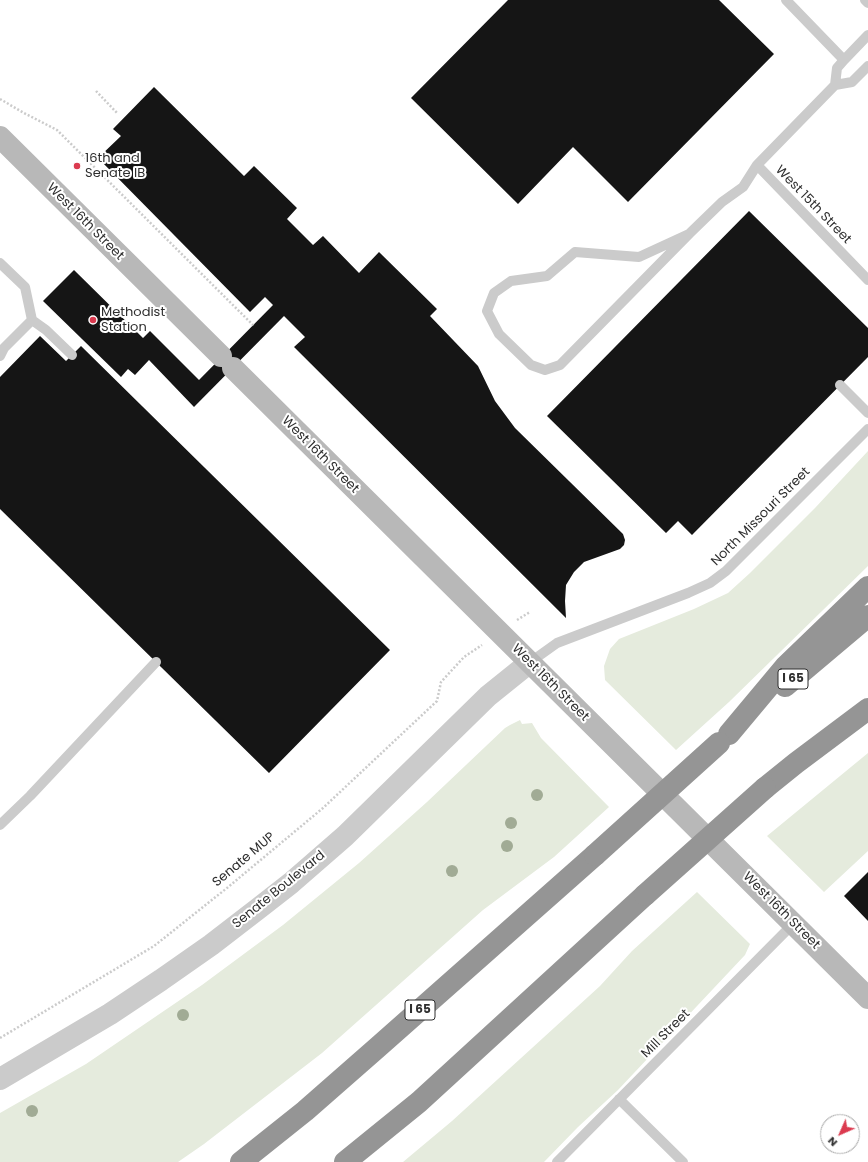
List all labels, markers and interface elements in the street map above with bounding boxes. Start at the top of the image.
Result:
place label: 16th and Senate IB [85,151,145,182]
marker: 16th and Senate IB [72,161,82,171]
street label: West 15th Street [772,163,854,247]
street label: West 16th Street [43,180,127,264]
place label: Methodist Station [101,305,165,336]
marker: Methodist Station [88,315,98,325]
street label: West 16th Street [278,413,362,497]
street label: North Missouri Street [708,464,814,570]
street label: West 16th Street [508,641,592,725]
road number: I 65 [778,669,808,689]
street label: Senate MUP [210,829,278,891]
street label: Senate Boulevard [230,848,328,932]
street label: West 16th Street [739,869,823,953]
road number: I 65 [405,1000,435,1020]
street label: Mill Street [638,1006,694,1062]
north arrow [820,1114,860,1154]
text: N [824,1133,841,1150]

